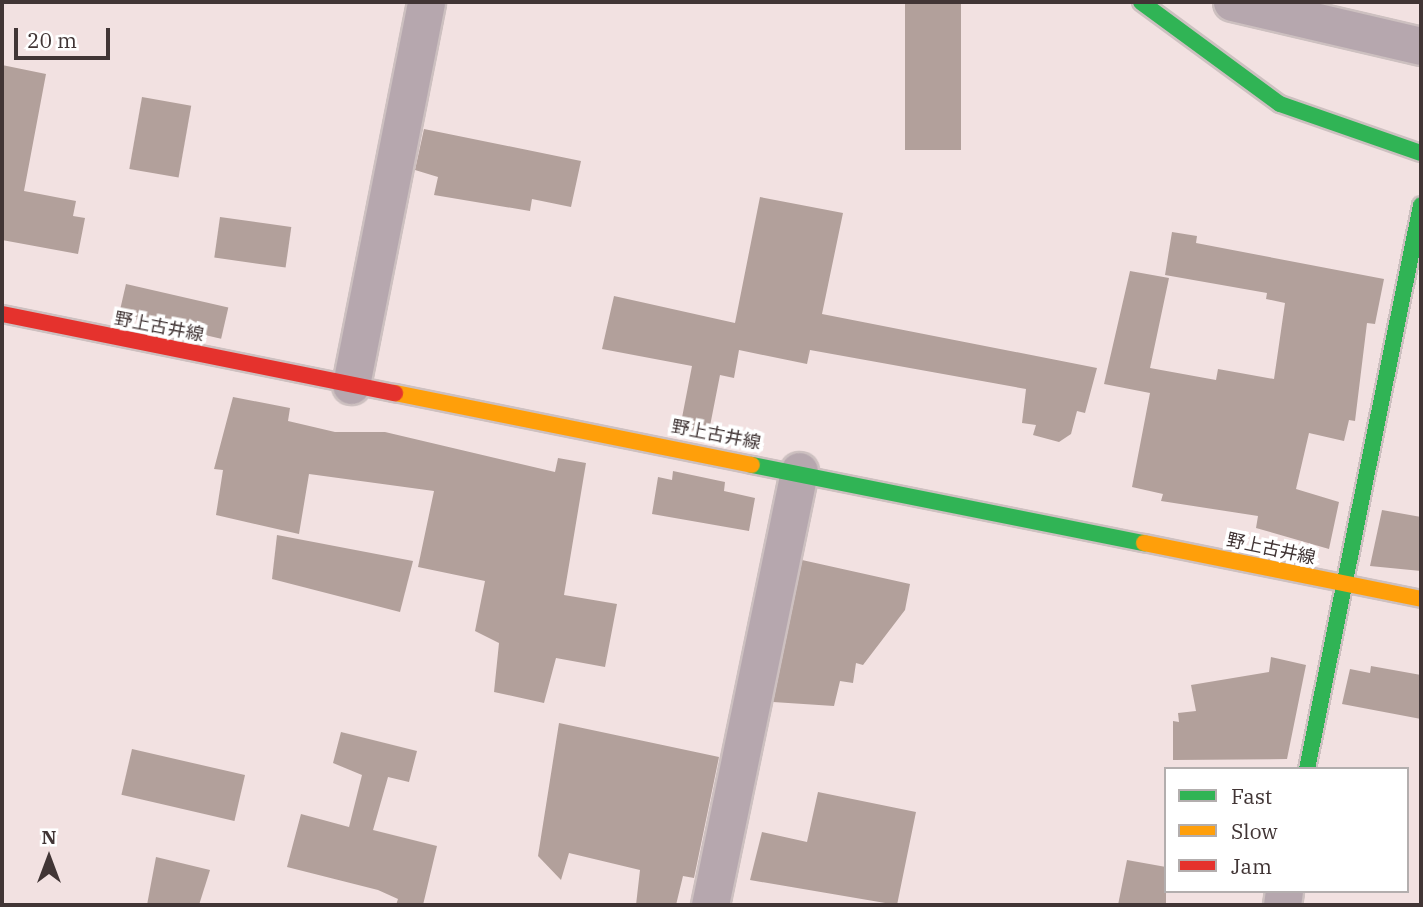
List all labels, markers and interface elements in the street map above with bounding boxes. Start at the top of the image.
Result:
scale bar [18,14,114,58]
text: 20 m [27,26,77,54]
street label: 野上古井線 [113,308,205,346]
street label: 野上古井線 [670,416,762,454]
street label: 野上古井線 [1225,529,1317,569]
legend [1164,767,1409,893]
text: Fast [1231,782,1272,810]
text: Slow [1231,817,1278,845]
north arrow [14,823,84,893]
text: N [41,825,57,849]
text: Jam [1231,852,1272,880]

